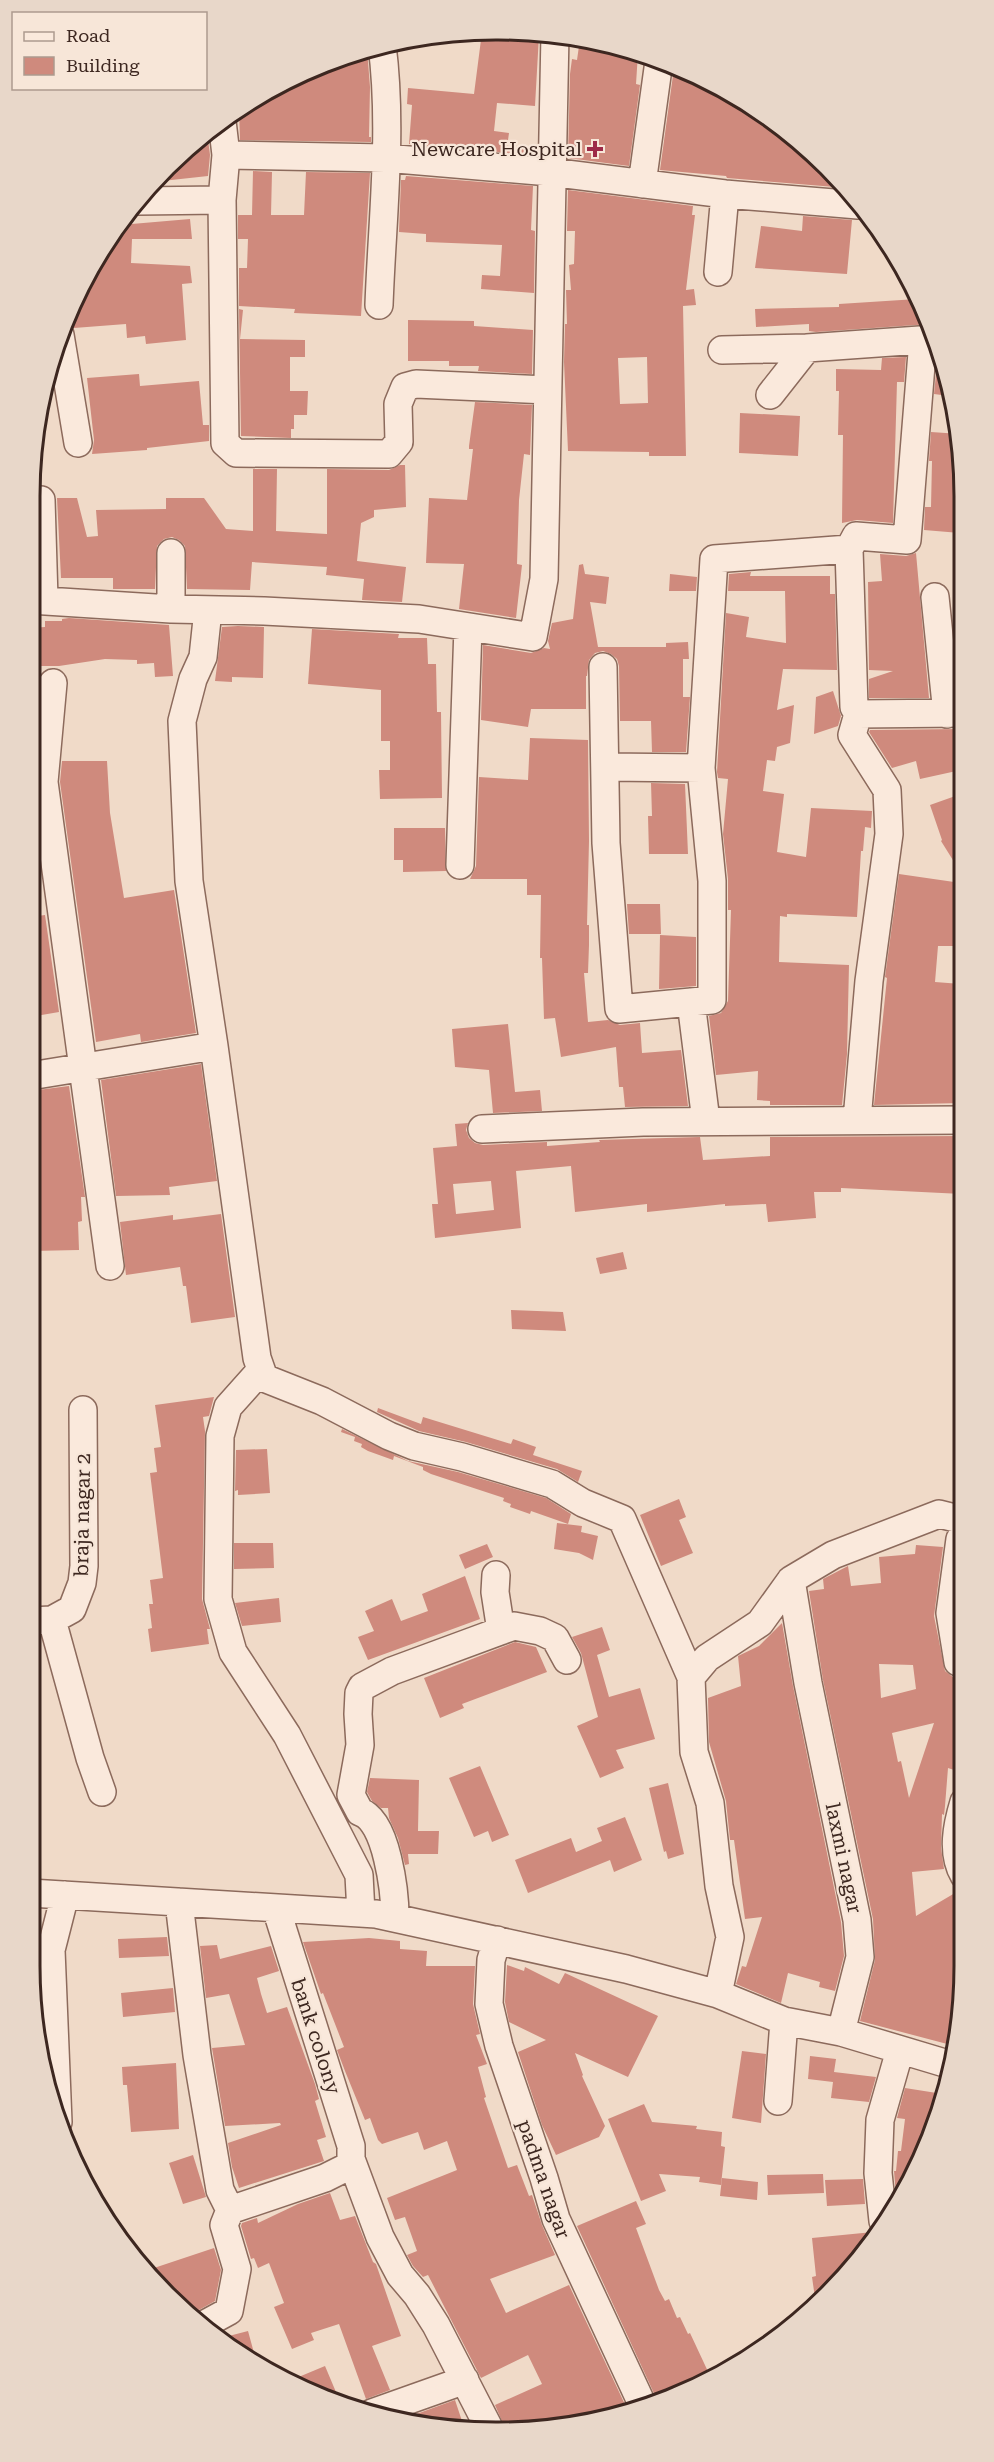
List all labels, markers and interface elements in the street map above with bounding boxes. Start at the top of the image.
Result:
legend [12,12,207,90]
text: Road [66,25,111,46]
text: Building [66,55,140,76]
place label: Newcare Hospital [411,137,582,161]
marker: Newcare Hospital [586,140,604,158]
street label: braja nagar 2 [69,1453,95,1577]
street label: laxmi nagar [821,1801,867,1915]
street label: bank colony [286,1975,346,2097]
street label: padma nagar [512,2116,576,2242]

